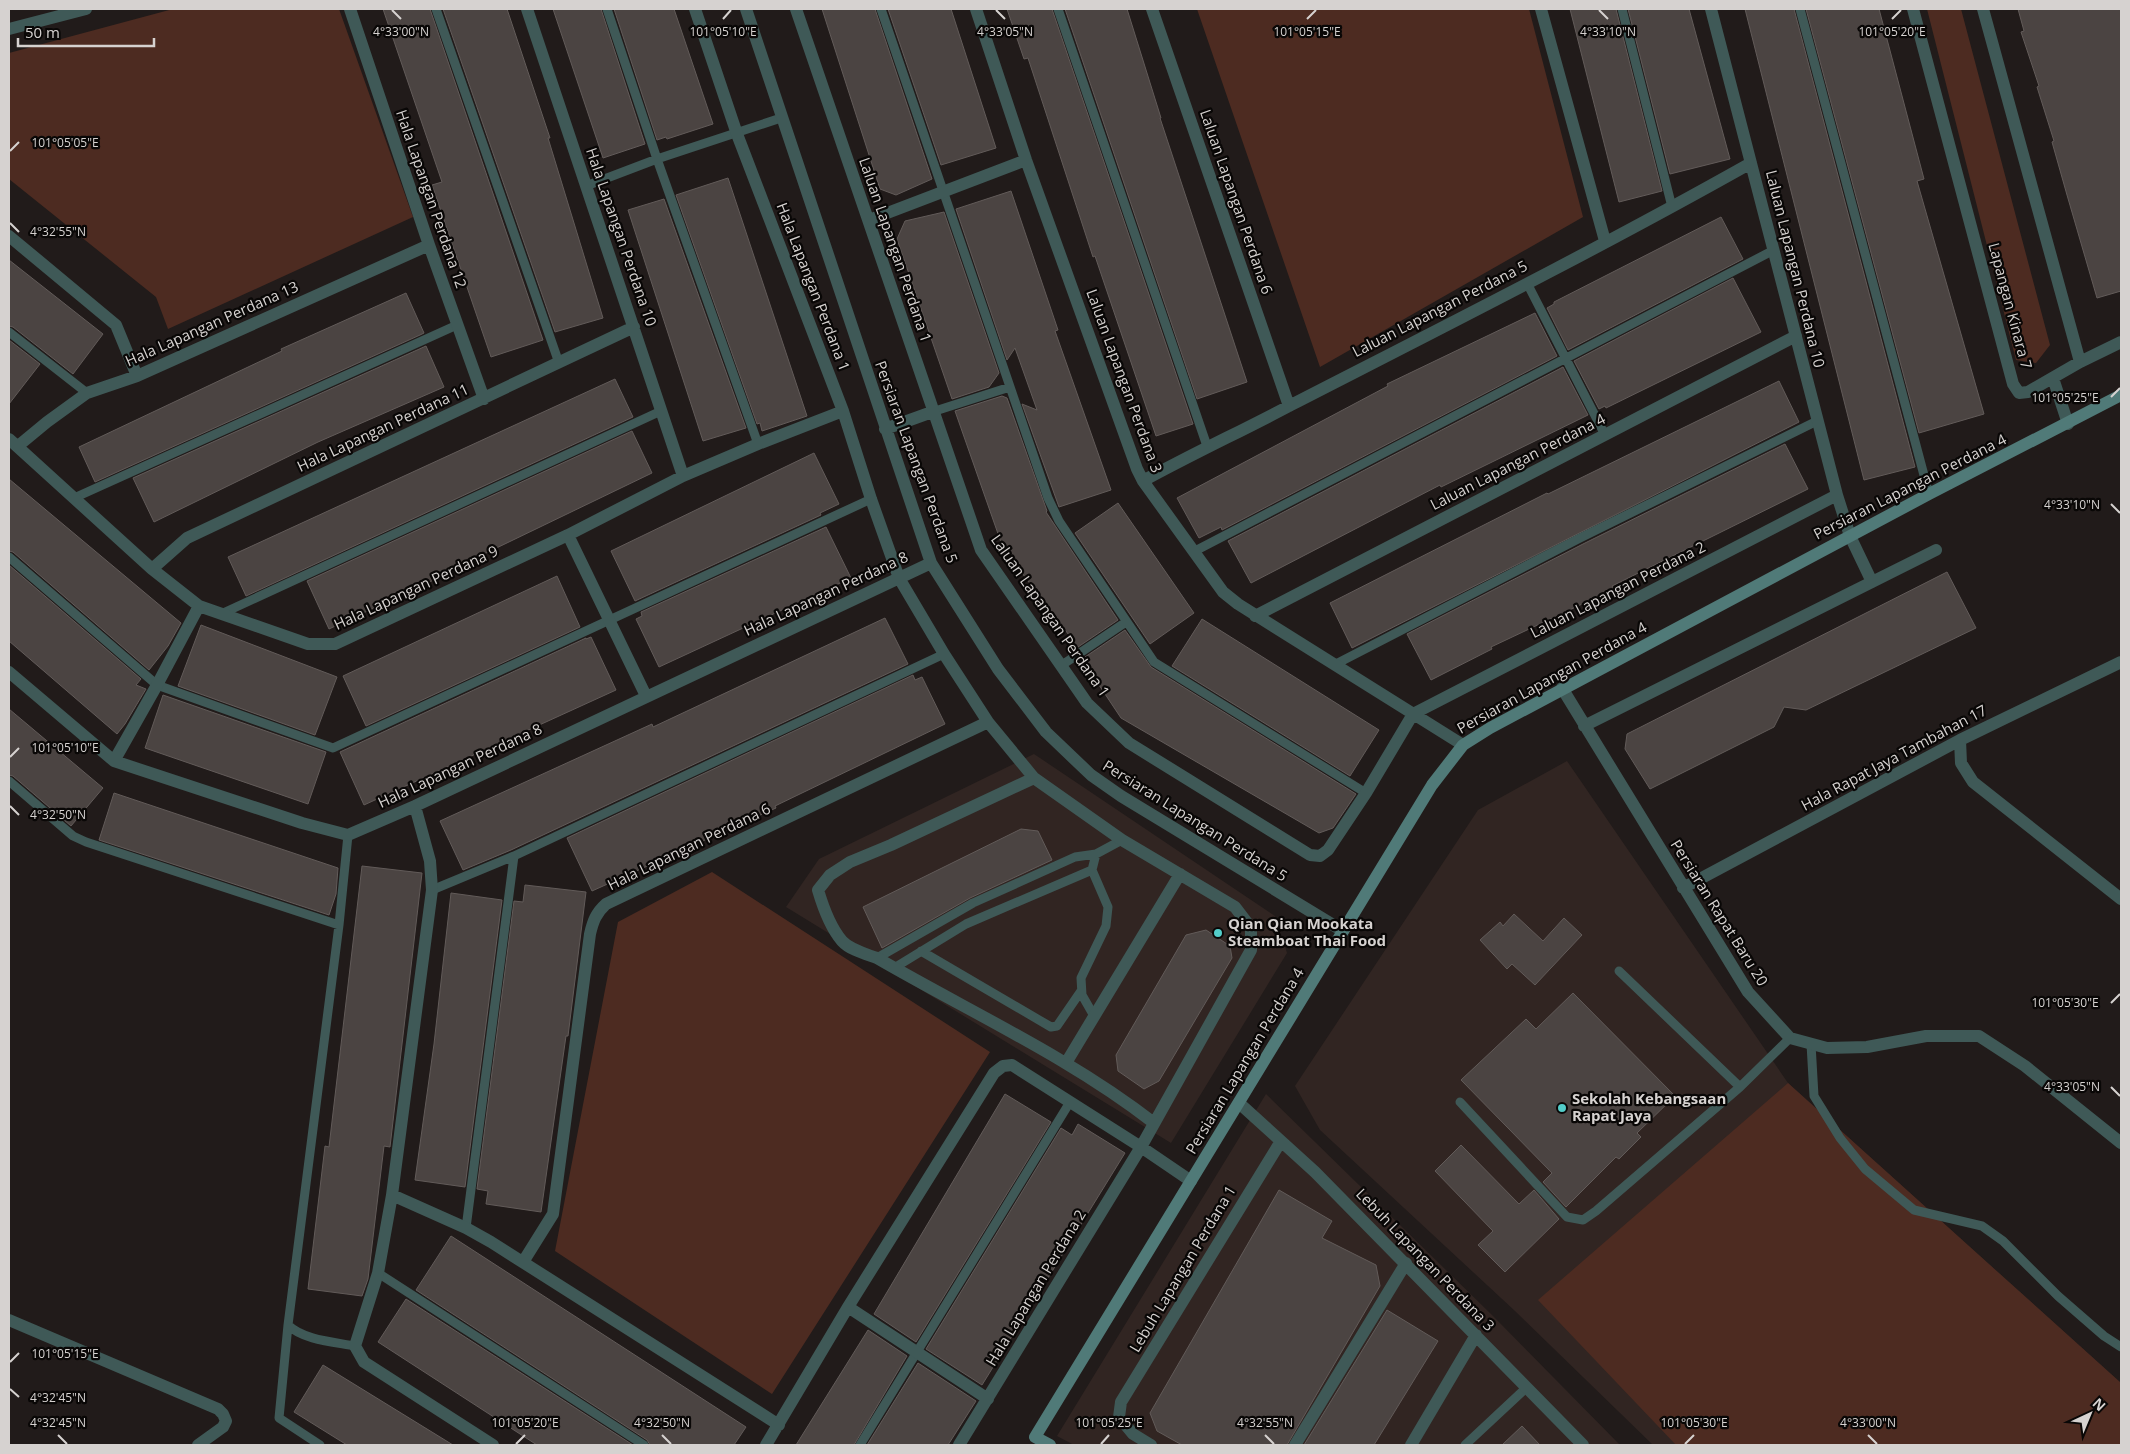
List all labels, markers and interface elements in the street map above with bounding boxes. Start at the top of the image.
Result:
scale bar [18,15,154,47]
text: 50 m [25,22,60,42]
text: 4°33'00"N [373,23,429,40]
text: 101°05'10"E [689,23,757,40]
text: 4°33'05"N [977,23,1033,40]
text: 101°05'15"E [1273,23,1341,40]
text: 4°33'10"N [1580,23,1636,40]
text: 101°05'20"E [1858,23,1926,40]
street label: Hala Lapangan Perdana 12 [392,107,472,291]
street label: Laluan Lapangan Perdana 6 [1196,107,1278,297]
text: 101°05'05"E [31,134,99,151]
street label: Hala Lapangan Perdana 10 [582,145,662,329]
street label: Laluan Lapangan Perdana 1 [855,155,937,345]
street label: Laluan Lapangan Perdana 10 [1762,168,1830,370]
street label: Hala Lapangan Perdana 1 [773,200,855,374]
text: 4°32'55"N [30,223,86,240]
street label: Lapangan Kinara 7 [1984,240,2037,371]
street label: Laluan Lapangan Perdana 5 [1349,255,1531,361]
street label: Hala Lapangan Perdana 13 [122,276,301,370]
street label: Laluan Lapangan Perdana 3 [1082,286,1168,475]
street label: Persiaran Lapangan Perdana 5 [871,358,963,566]
street label: Hala Lapangan Perdana 11 [293,378,472,476]
text: 101°05'25"E [2031,389,2099,406]
street label: Laluan Lapangan Perdana 4 [1427,408,1609,514]
street label: Persiaran Lapangan Perdana 4 [1810,428,2010,544]
text: 4°33'10"N [2044,496,2100,513]
street label: Laluan Lapangan Perdana 1 [987,530,1115,701]
street label: Laluan Lapangan Perdana 2 [1527,536,1709,642]
street label: Hala Lapangan Perdana 9 [330,540,501,634]
street label: Hala Lapangan Perdana 8 [740,546,911,640]
street label: Persiaran Lapangan Perdana 4 [1453,616,1650,738]
street label: Hala Rapat Jaya Tambahan 17 [1797,700,1990,815]
street label: Hala Lapangan Perdana 8 [374,718,545,812]
text: 101°05'10"E [31,739,99,756]
street label: Persiaran Lapangan Perdana 5 [1100,755,1292,885]
street label: Hala Lapangan Perdana 6 [604,798,773,894]
text: 4°32'50"N [30,806,86,823]
street label: Persiaran Rapat Baru 20 [1667,835,1773,990]
place label: Qian Qian Mookata Steamboat Thai Food [1228,913,1386,950]
marker: Qian Qian Mookata Steamboat Thai Food [1212,927,1224,939]
street label: Persiaran Lapangan Perdana 4 [1180,963,1308,1157]
text: 101°05'30"E [2031,994,2099,1011]
text: 4°33'05"N [2044,1078,2100,1095]
place label: Sekolah Kebangsaan Rapat Jaya [1572,1088,1726,1125]
marker: Sekolah Kebangsaan Rapat Jaya [1556,1102,1568,1114]
street label: Lebuh Lapangan Perdana 1 [1124,1181,1240,1356]
street label: Lebuh Lapangan Perdana 3 [1352,1184,1499,1335]
street label: Hala Lapangan Perdana 2 [980,1206,1090,1369]
text: 101°05'15"E [31,1345,99,1362]
text: 4°32'45"N [30,1389,86,1406]
north arrow [2065,1389,2115,1439]
text: N [2089,1393,2110,1415]
text: 4°32'45"N [30,1414,86,1431]
text: 101°05'20"E [491,1414,559,1431]
text: 4°32'50"N [634,1414,690,1431]
text: 101°05'25"E [1075,1414,1143,1431]
text: 4°32'55"N [1237,1414,1293,1431]
text: 101°05'30"E [1660,1414,1728,1431]
text: 4°33'00"N [1840,1414,1896,1431]

